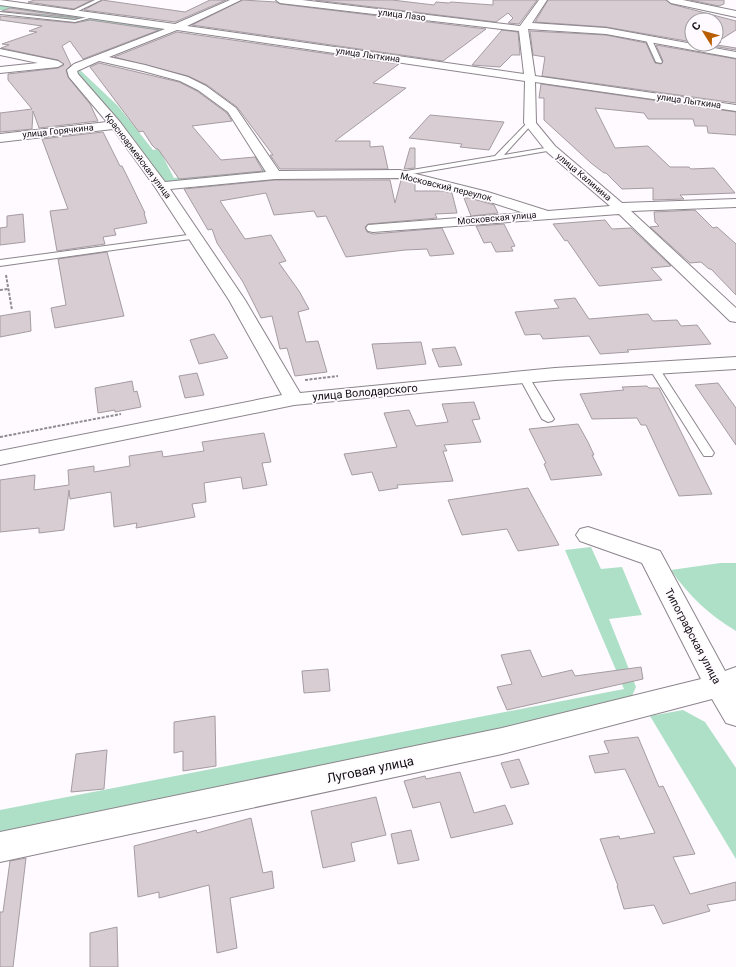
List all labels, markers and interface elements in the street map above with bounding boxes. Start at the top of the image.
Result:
street label: улица Лазо [378,7,426,23]
north arrow [684,12,724,52]
text: С [689,19,704,33]
street label: улица Лыткина [335,46,401,64]
street label: улица Лыткина [656,92,722,110]
street label: Красноармейская улица [103,112,173,200]
street label: улица Горячкина [22,122,94,140]
street label: улица Калинина [555,151,614,203]
street label: Московский переулок [399,171,493,203]
street label: Московская улица [457,210,537,226]
street label: улица Володарского [312,381,418,404]
street label: Типографская улица [662,586,723,686]
street label: Луговая улица [325,753,415,786]

